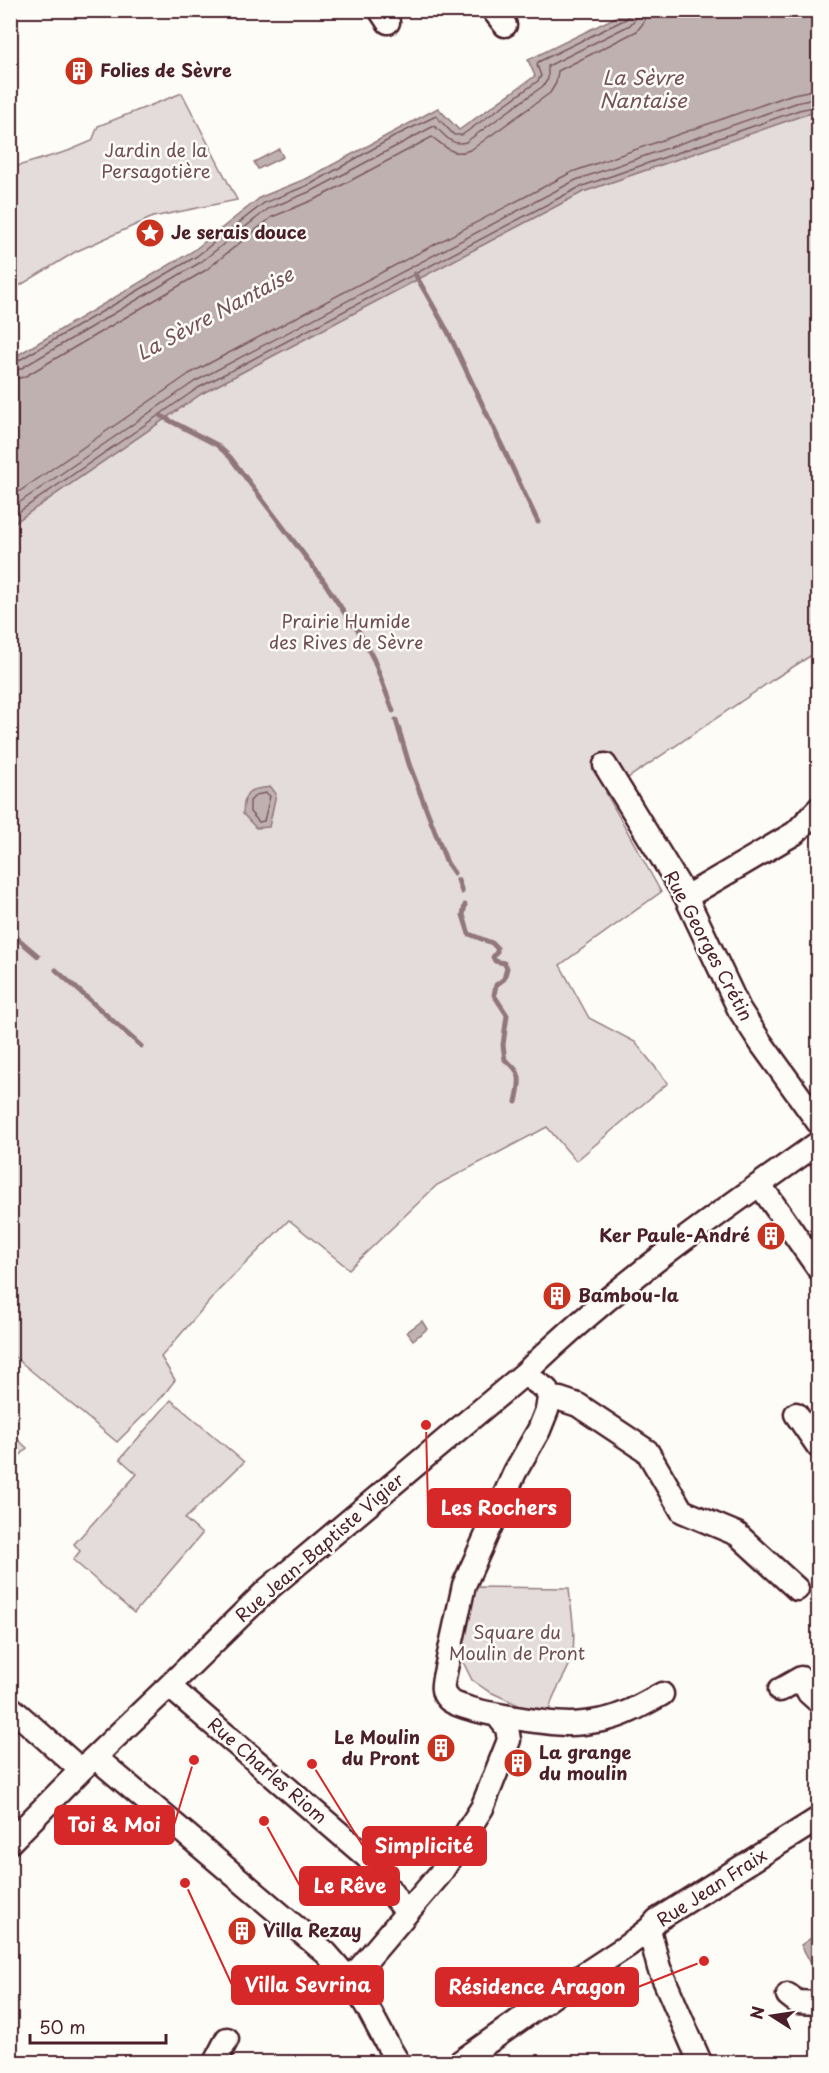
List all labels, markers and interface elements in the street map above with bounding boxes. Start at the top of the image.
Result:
building icon: Folies de Sèvre [63,55,95,87]
place label: Folies de Sèvre [100,56,232,83]
water label: La Sèvre Nantaise [599,62,688,115]
park label: Jardin de la Persagotière [101,136,211,184]
place icon: Je serais douce [134,217,166,249]
place label: Je serais douce [171,218,307,245]
water label: La Sèvre Nantaise [131,258,300,367]
park label: Prairie Humide des Rives de Sèvre [269,607,423,655]
street label: Rue Georges Crétin [658,865,760,1025]
building icon: Ker Paule-André [755,1220,787,1252]
place label: Ker Paule-André [599,1221,750,1248]
building icon: Bambou-la [541,1280,573,1312]
place label: Bambou-la [578,1281,679,1308]
street label: Rue Jean-Baptiste Vigier [229,1465,410,1628]
callout: Les Rochers [428,1489,570,1527]
text: Les Rochers [441,1492,558,1522]
park label: Square du Moulin de Pront [449,1618,585,1666]
street label: Rue Charles Riom [202,1710,334,1829]
place label: Le Moulin du Pront [334,1723,420,1771]
building icon: Le Moulin du Pront [425,1732,457,1764]
place label: La grange du moulin [539,1738,631,1786]
building icon: La grange du moulin [502,1747,534,1779]
callout: Toi & Moi [55,1806,174,1844]
text: Toi & Moi [67,1809,161,1839]
callout: Simplicité [363,1827,486,1865]
text: Simplicité [375,1830,473,1860]
street label: Rue Jean Fraix [651,1841,772,1933]
callout: Le Rêve [300,1867,399,1905]
text: Le Rêve [314,1870,386,1900]
building icon: Villa Rezay [226,1915,258,1947]
place label: Villa Rezay [263,1916,362,1943]
callout: Villa Sevrina [232,1966,383,2004]
callout: Résidence Aragon [436,1968,638,2006]
text: Villa Sevrina [245,1969,371,1999]
text: Résidence Aragon [448,1971,626,2001]
north arrow [742,1986,802,2046]
text: N [743,2004,769,2021]
scale bar [30,2007,166,2045]
text: 50 m [39,2013,86,2040]

